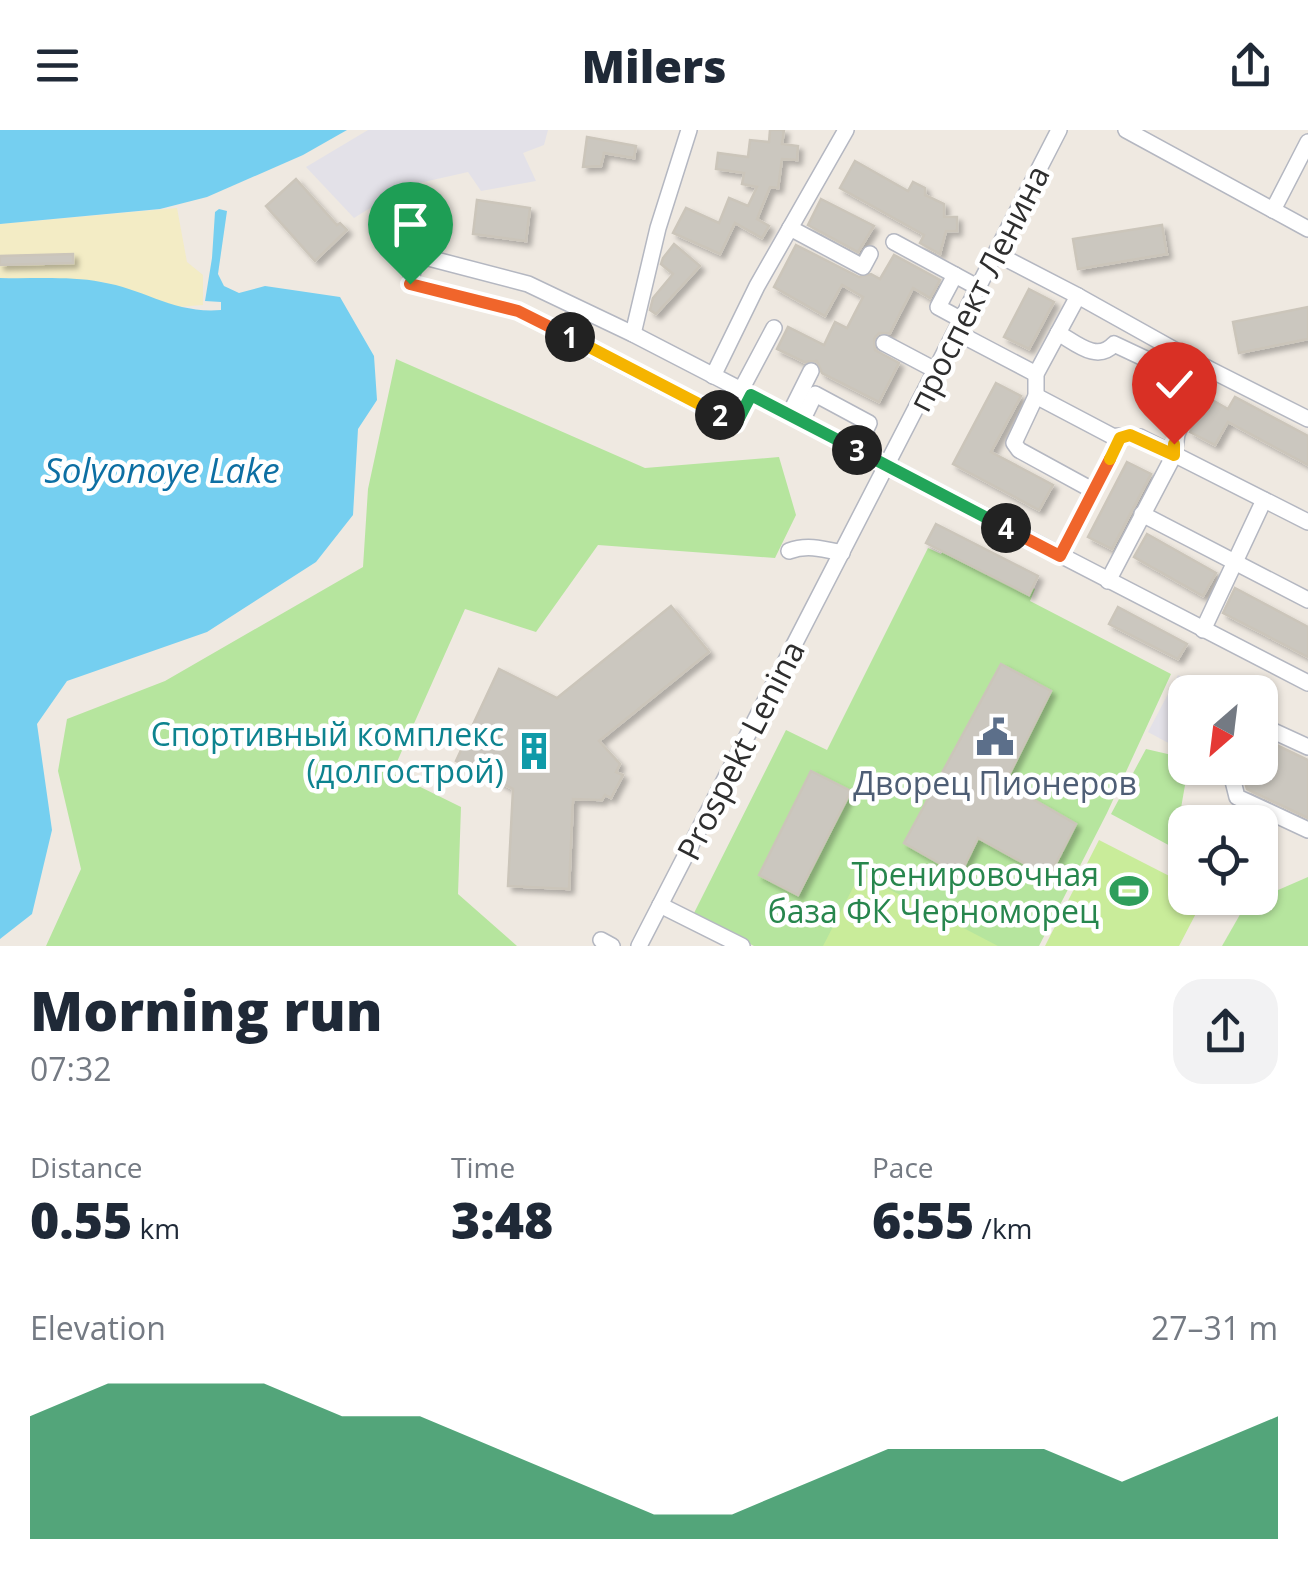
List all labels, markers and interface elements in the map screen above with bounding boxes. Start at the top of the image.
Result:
text: Milers [582,35,726,96]
icon: menu [30,38,85,93]
icon: share [1223,38,1278,93]
street label: проспект Ленина [897,158,1059,418]
pin [368,182,453,285]
icon: arrive [383,197,438,252]
pin: 1 [545,312,595,362]
text: 1 [562,318,578,356]
pin [1132,342,1217,445]
icon: check [1147,357,1202,412]
pin: 2 [695,390,745,440]
text: 2 [712,396,728,434]
pin: 3 [832,425,882,475]
text: 3 [849,431,865,469]
water label: Solyonoye Lake [44,446,280,493]
pin: 4 [981,503,1031,553]
text: 4 [998,509,1014,547]
street label: Prospekt Lenina [666,633,814,867]
north arrow [1168,675,1278,785]
map controls [1168,675,1278,915]
place label: Спортивный комплекс (долгострой) [151,712,504,792]
public building icon: Дворец Пионеров [974,716,1016,758]
building icon: Спортивный комплекс (долгострой) [513,730,555,772]
place label: Дворец Пионеров [853,761,1137,804]
button: locate [1168,805,1278,915]
place label: Тренировочная база ФК Черноморец [768,852,1099,932]
sports icon: Тренировочная база ФК Черноморец [1108,870,1150,912]
text: Morning run [30,972,383,1047]
button: share [1173,979,1278,1084]
text: 07:32 [30,1047,112,1090]
text: Distance [30,1148,143,1186]
text: Time [451,1148,515,1186]
text: Pace [872,1148,934,1186]
text: 0.55 [30,1186,132,1254]
text: 3:48 [451,1186,553,1254]
text: 6:55 [872,1186,974,1254]
text: km [132,1209,180,1247]
text: /km [974,1209,1033,1247]
text: Elevation [30,1306,166,1349]
text: 27–31 m [1151,1306,1278,1349]

